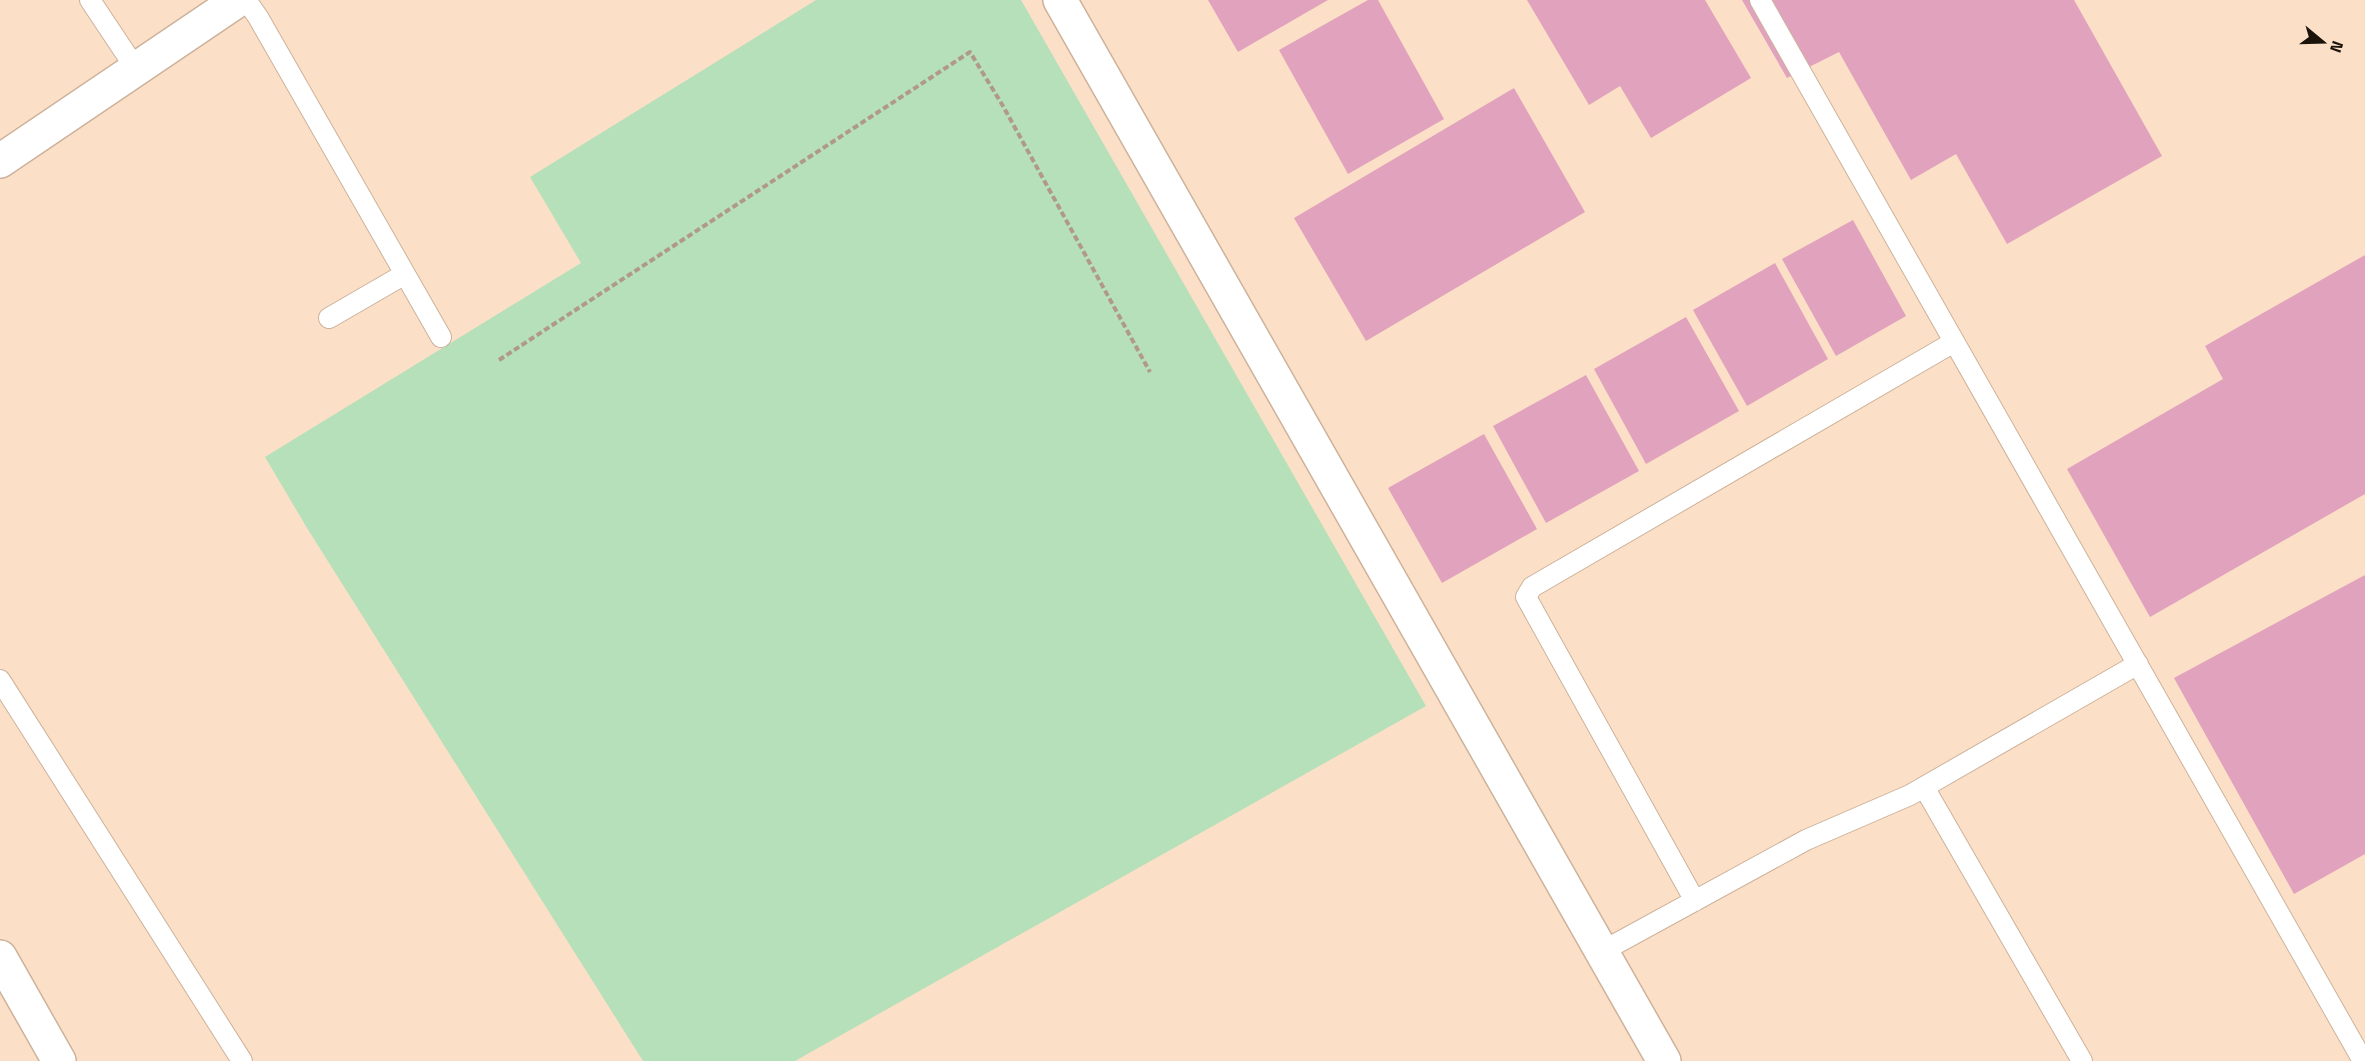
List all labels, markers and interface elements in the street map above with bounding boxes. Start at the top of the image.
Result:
north arrow [2293,12,2353,72]
text: N [2324,38,2350,56]

